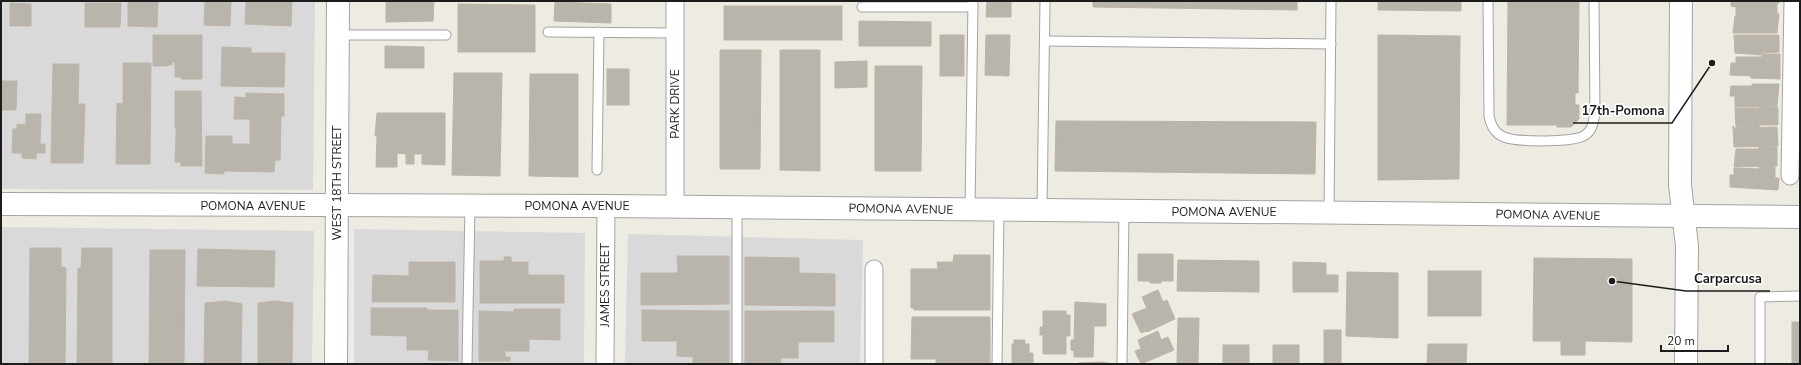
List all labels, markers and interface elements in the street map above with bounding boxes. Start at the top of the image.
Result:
street label: PARK DRIVE [667,69,683,139]
callout: 17th-Pomona [1573,98,1672,123]
text: 17th-Pomona [1581,102,1665,120]
street label: WEST 18TH STREET [329,125,345,240]
street label: POMONA AVENUE [201,198,305,214]
street label: POMONA AVENUE [525,198,629,214]
street label: POMONA AVENUE [848,200,954,218]
street label: POMONA AVENUE [1172,204,1276,220]
street label: POMONA AVENUE [1495,206,1601,224]
street label: JAMES STREET [597,242,613,328]
callout: Carparcusa [1686,266,1770,291]
text: Carparcusa [1694,270,1762,288]
scale bar [1661,327,1728,353]
text: 20 m [1667,333,1695,349]

